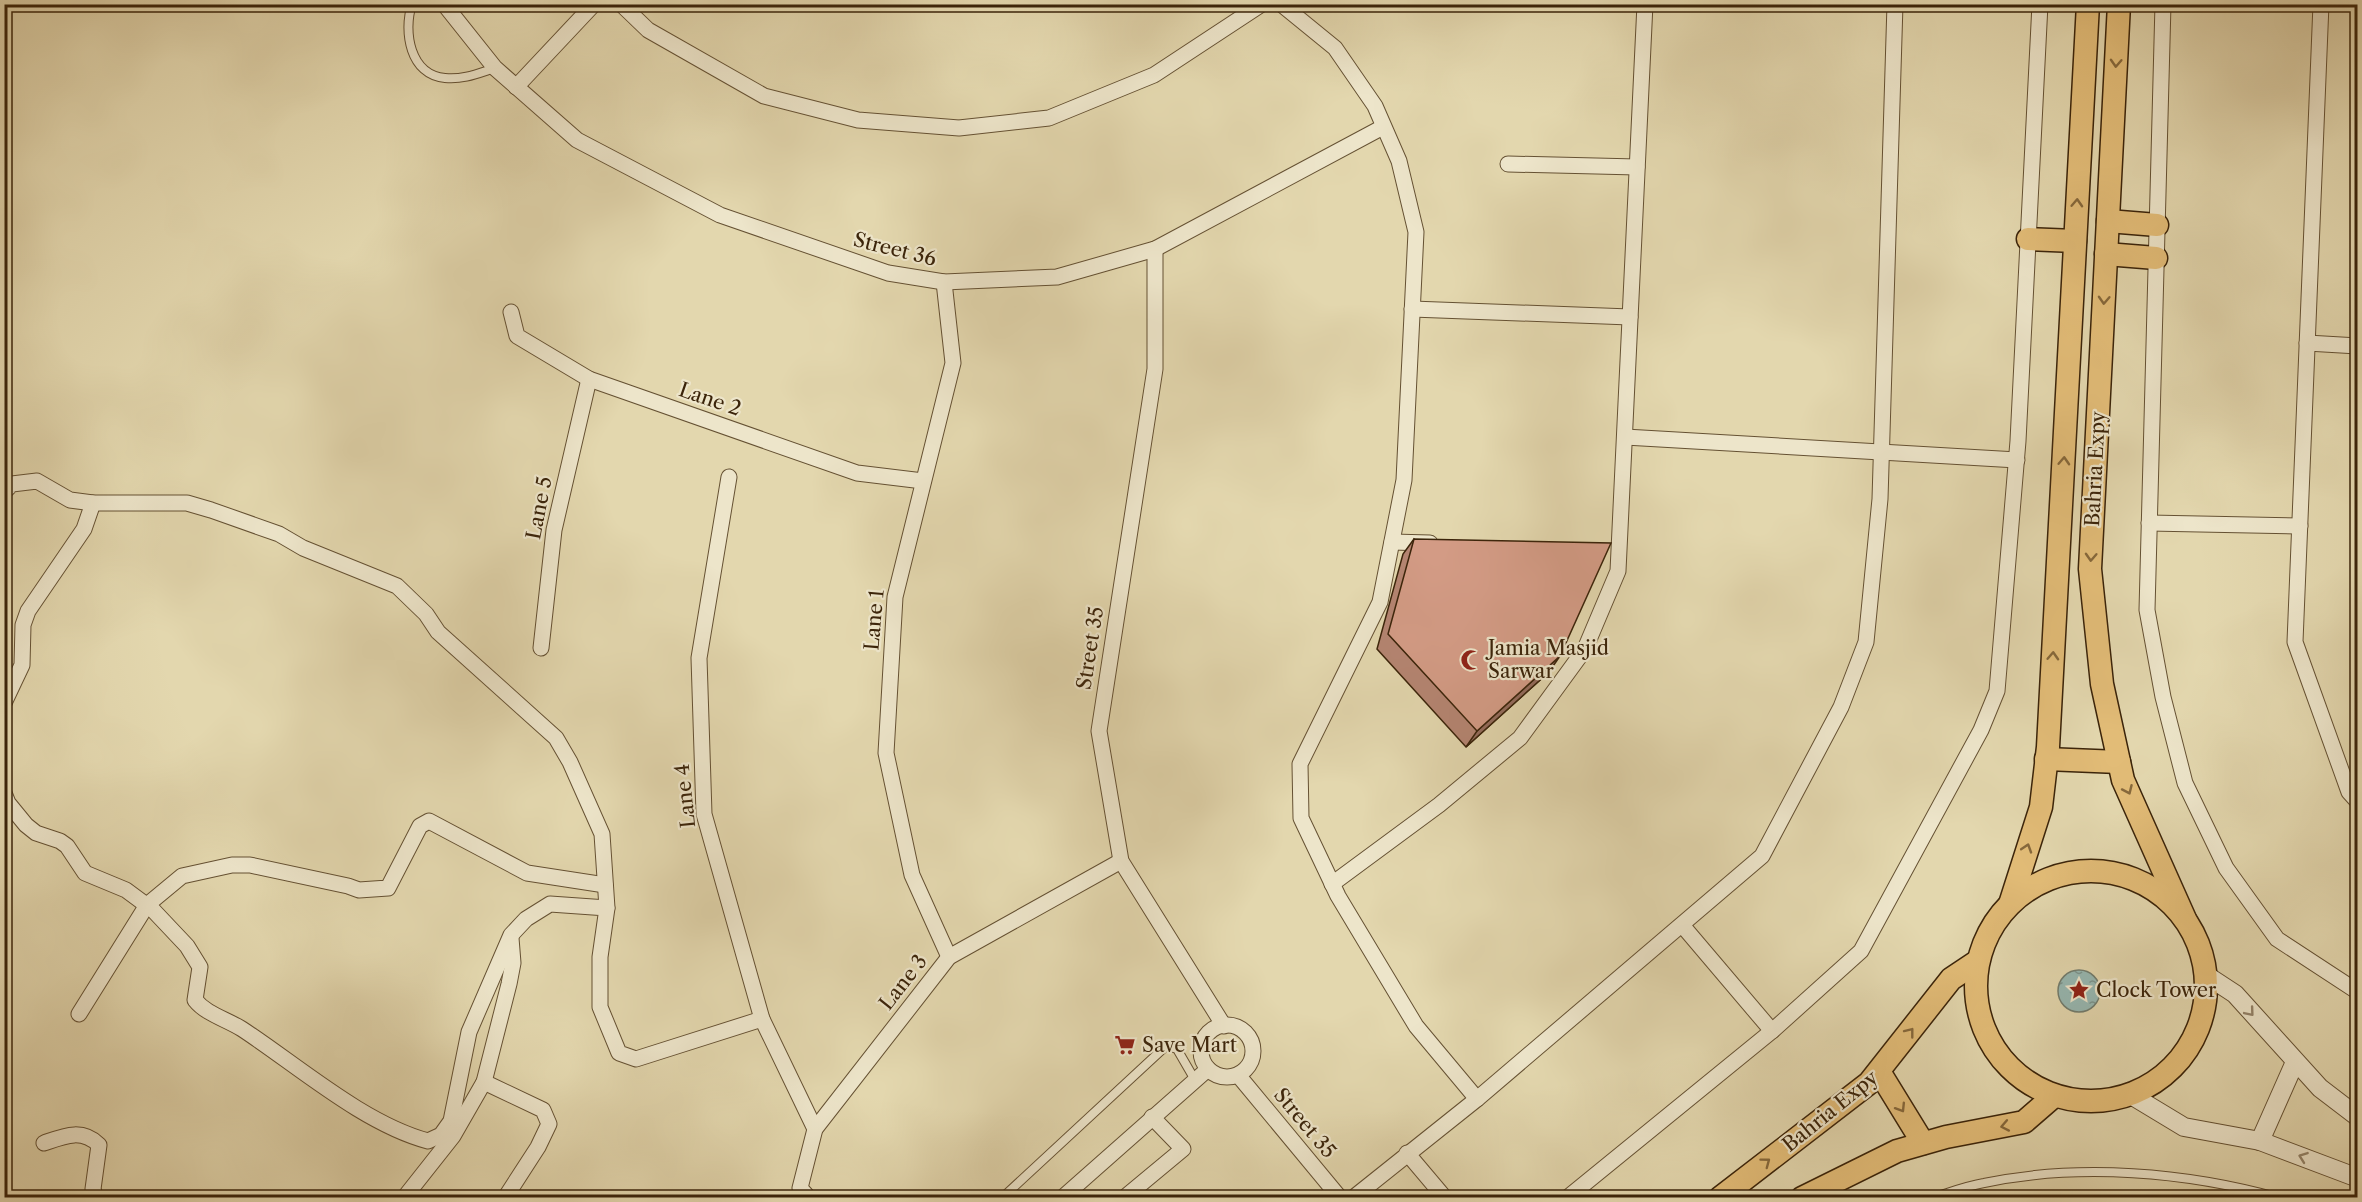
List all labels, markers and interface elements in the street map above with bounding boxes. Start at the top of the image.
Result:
one-way arrow [2110,58,2123,67]
one-way arrow [2071,199,2084,208]
street label: Street 36 [851,227,939,271]
one-way arrow [2097,295,2110,304]
street label: Lane 2 [676,377,744,421]
street label: Bahria Expy [2080,410,2110,527]
one-way arrow [2058,457,2071,466]
street label: Lane 5 [521,475,557,541]
one-way arrow [2084,553,2097,562]
street label: Lane 1 [859,588,889,651]
street label: Street 35 [1072,605,1108,691]
place label: Jamia Masjid Sarwar [1485,636,1609,683]
mosque icon: Jamia Masjid Sarwar [1459,648,1483,672]
one-way arrow [2047,651,2060,660]
street label: Lane 4 [670,763,700,829]
one-way arrow [2120,784,2132,795]
one-way arrow [2020,843,2033,854]
street label: Lane 3 [874,950,932,1014]
place icon: Clock Tower [2067,978,2091,1002]
place label: Clock Tower [2096,978,2217,1002]
one-way arrow [2243,1005,2254,1016]
one-way arrow [1903,1028,1914,1039]
supermarket icon: Save Mart [1113,1033,1137,1057]
place label: Save Mart [1142,1033,1237,1057]
street label: Bahria Expy [1778,1065,1883,1157]
street label: Street 35 [1269,1083,1341,1163]
one-way arrow [1894,1102,1906,1112]
one-way arrow [2001,1119,2011,1132]
one-way arrow [2298,1151,2309,1164]
one-way arrow [1760,1159,1771,1170]

